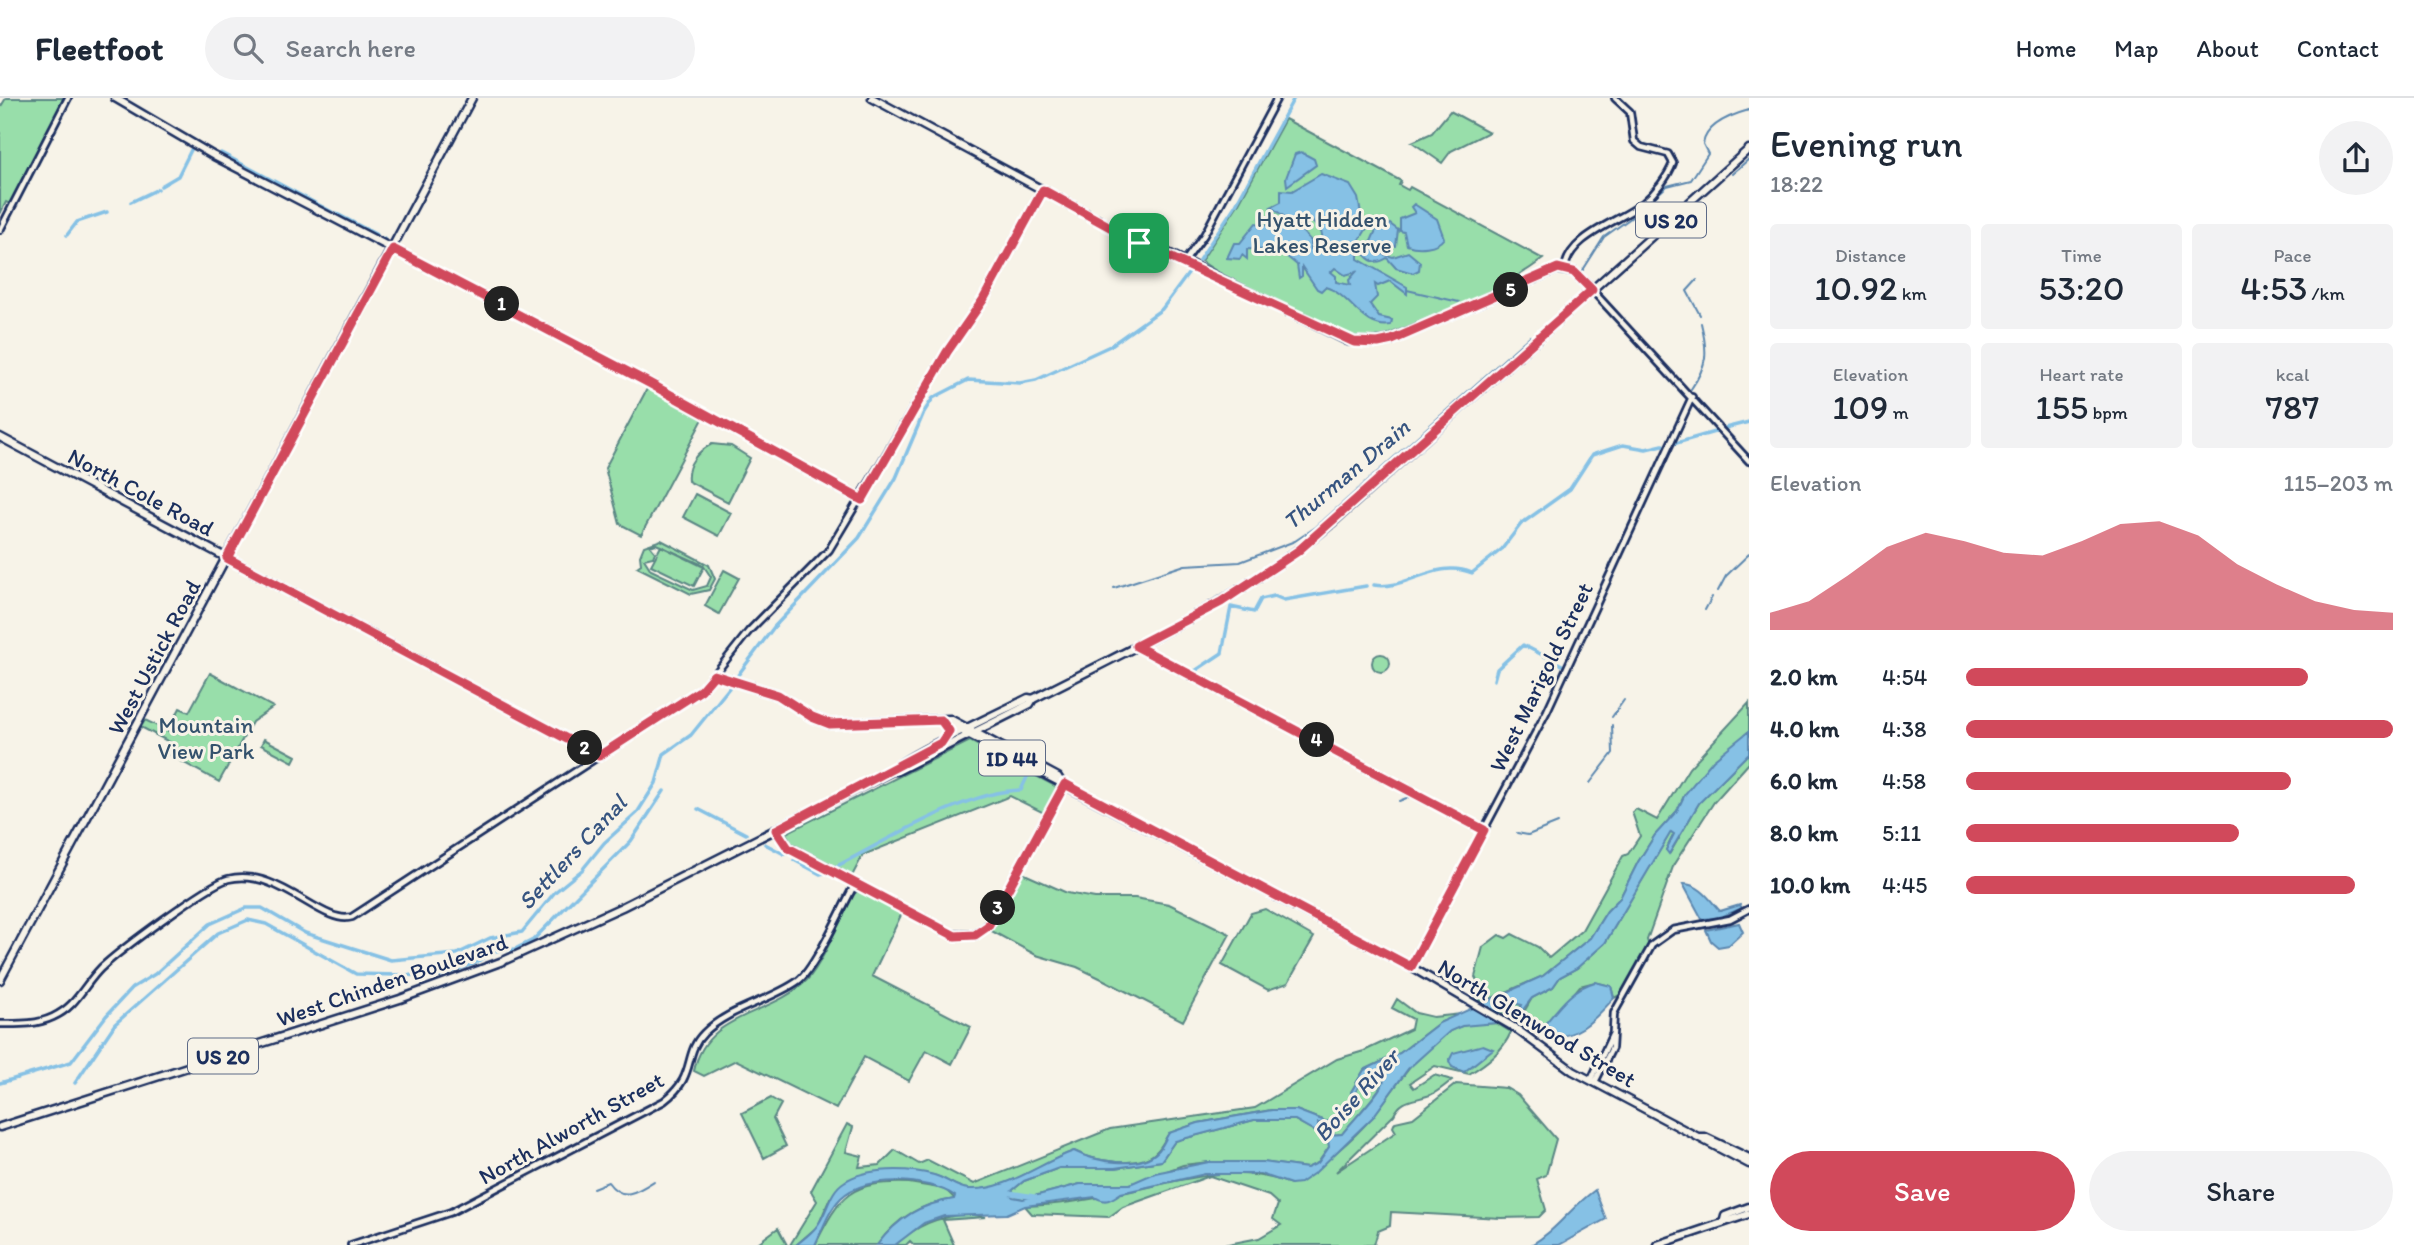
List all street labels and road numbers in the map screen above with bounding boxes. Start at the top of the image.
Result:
road number: US 20 [1636,202,1706,238]
street label: North Cole Road [63,442,219,542]
street label: West Ustick Road [101,574,207,739]
street label: West Marigold Street [1483,577,1599,776]
road number: ID 44 [979,740,1045,776]
street label: West Chinden Boulevard [273,927,512,1033]
street label: North Glenwood Street [1433,953,1641,1093]
road number: US 20 [188,1038,258,1074]
street label: North Alworth Street [474,1065,669,1190]

